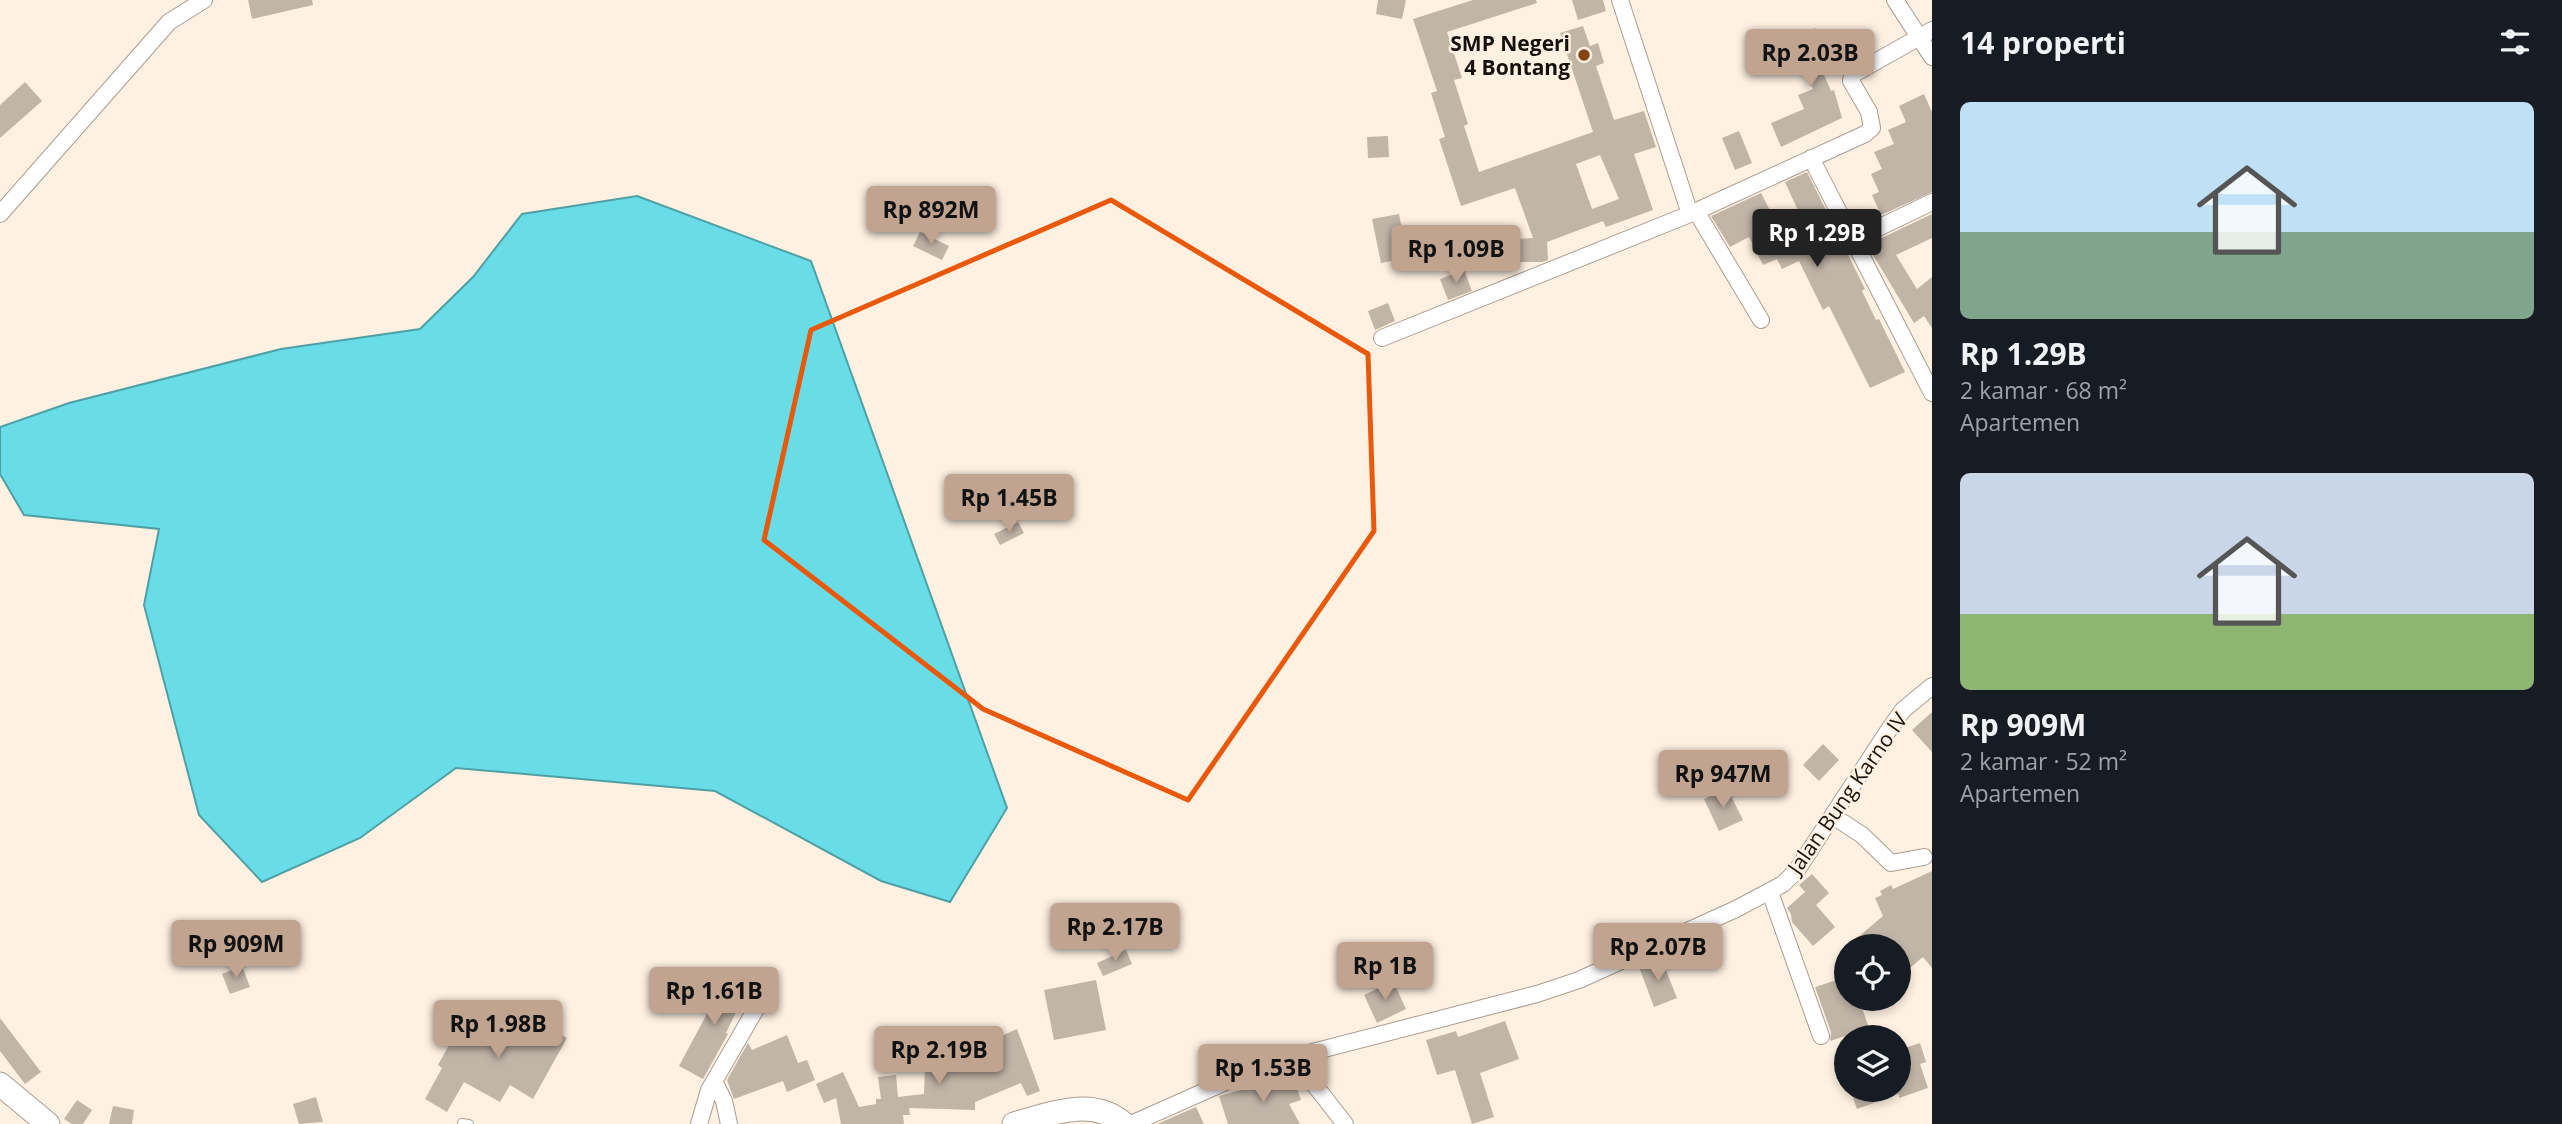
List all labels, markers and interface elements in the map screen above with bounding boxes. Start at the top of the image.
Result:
text: 14 properti [1960,22,2126,63]
icon: filters [2496,23,2534,61]
place label: SMP Negeri 4 Bontang [1450,29,1570,81]
pin: Rp 2.03B [1738,29,1882,89]
text: Rp 2.03B [1761,36,1859,68]
marker: SMP Negeri 4 Bontang [1576,47,1592,63]
icon: home [2184,147,2310,273]
pin: Rp 892M [866,187,996,246]
text: Rp 892M [883,193,979,225]
pin: Rp 1.29B [1745,210,1889,269]
text: Rp 1.29B [1768,216,1866,248]
pin: Rp 1.09B [1384,226,1528,285]
text: Rp 1.09B [1407,232,1505,264]
text: Rp 1.29B [1960,333,2087,374]
text: 2 kamar · 68 m² [1960,374,2127,406]
text: Apartemen [1960,406,2080,438]
pin: Rp 1.45B [937,475,1081,534]
text: Rp 1.45B [960,481,1058,513]
icon: home [2184,518,2310,644]
text: Rp 909M [1960,704,2086,745]
street label: Jalan Bung Karno IV [1780,706,1914,881]
text: 2 kamar · 52 m² [1960,745,2127,777]
pin: Rp 947M [1658,750,1788,810]
text: Rp 947M [1675,757,1771,789]
text: Apartemen [1960,777,2080,809]
pin: Rp 2.17B [1043,904,1187,963]
text: Rp 2.17B [1066,910,1164,942]
pin: Rp 909M [171,920,301,980]
pin: Rp 2.07B [1586,923,1730,983]
text: Rp 909M [188,927,284,959]
text: Rp 2.07B [1609,930,1707,962]
map controls [1834,934,1911,1102]
button: locate [1834,934,1911,1011]
pin: Rp 1B [1336,942,1434,1002]
text: Rp 1B [1353,949,1417,981]
pin: Rp 1.61B [642,968,786,1027]
text: Rp 1.61B [665,974,763,1006]
pin: Rp 1.98B [426,1000,570,1060]
text: Rp 1.98B [449,1007,547,1039]
button: layers [1834,1025,1911,1102]
pin: Rp 2.19B [867,1026,1011,1086]
text: Rp 2.19B [890,1033,988,1065]
pin: Rp 1.53B [1191,1044,1335,1104]
text: Rp 1.53B [1214,1051,1312,1083]

